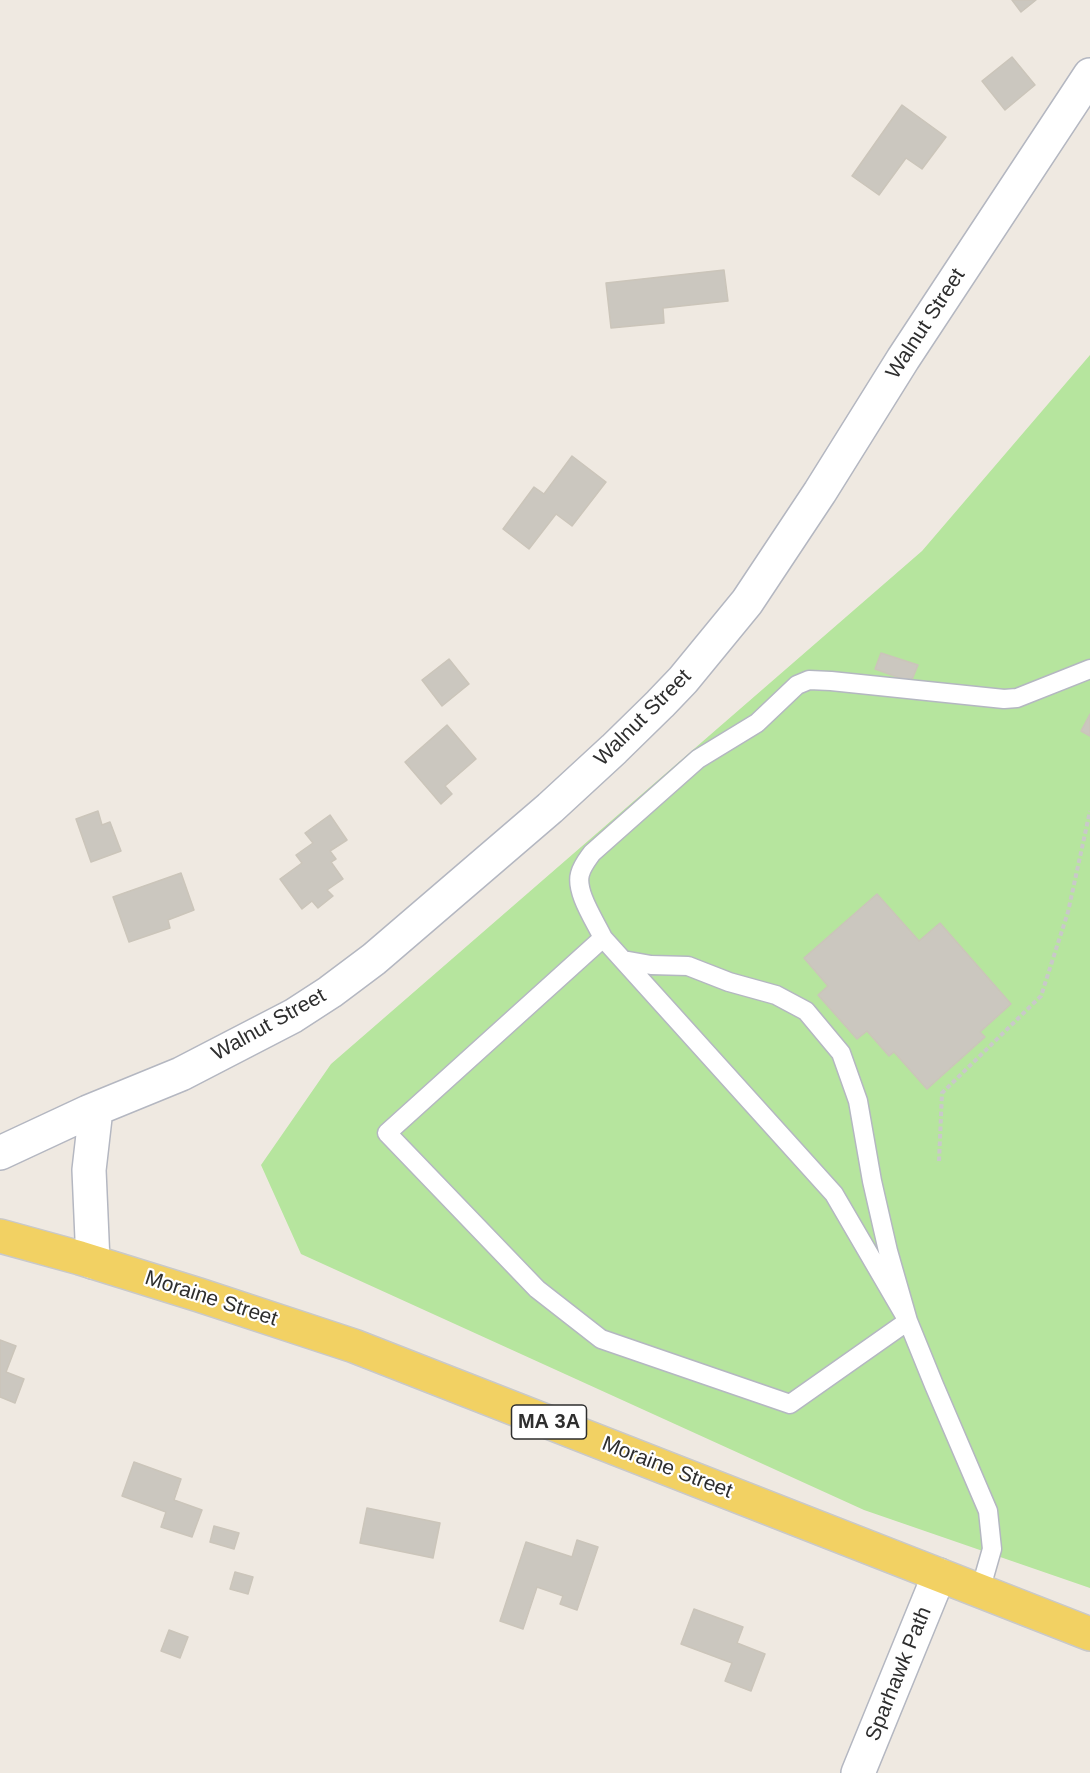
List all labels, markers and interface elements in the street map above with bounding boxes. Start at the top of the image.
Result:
street label: Walnut Street [881,264,971,384]
street label: Walnut Street [589,664,697,772]
street label: Walnut Street [208,983,330,1067]
street label: Moraine Street [142,1266,280,1332]
road number: MA 3A [512,1405,586,1439]
street label: Moraine Street [598,1432,736,1504]
street label: Sparhawk Path [861,1603,937,1745]

